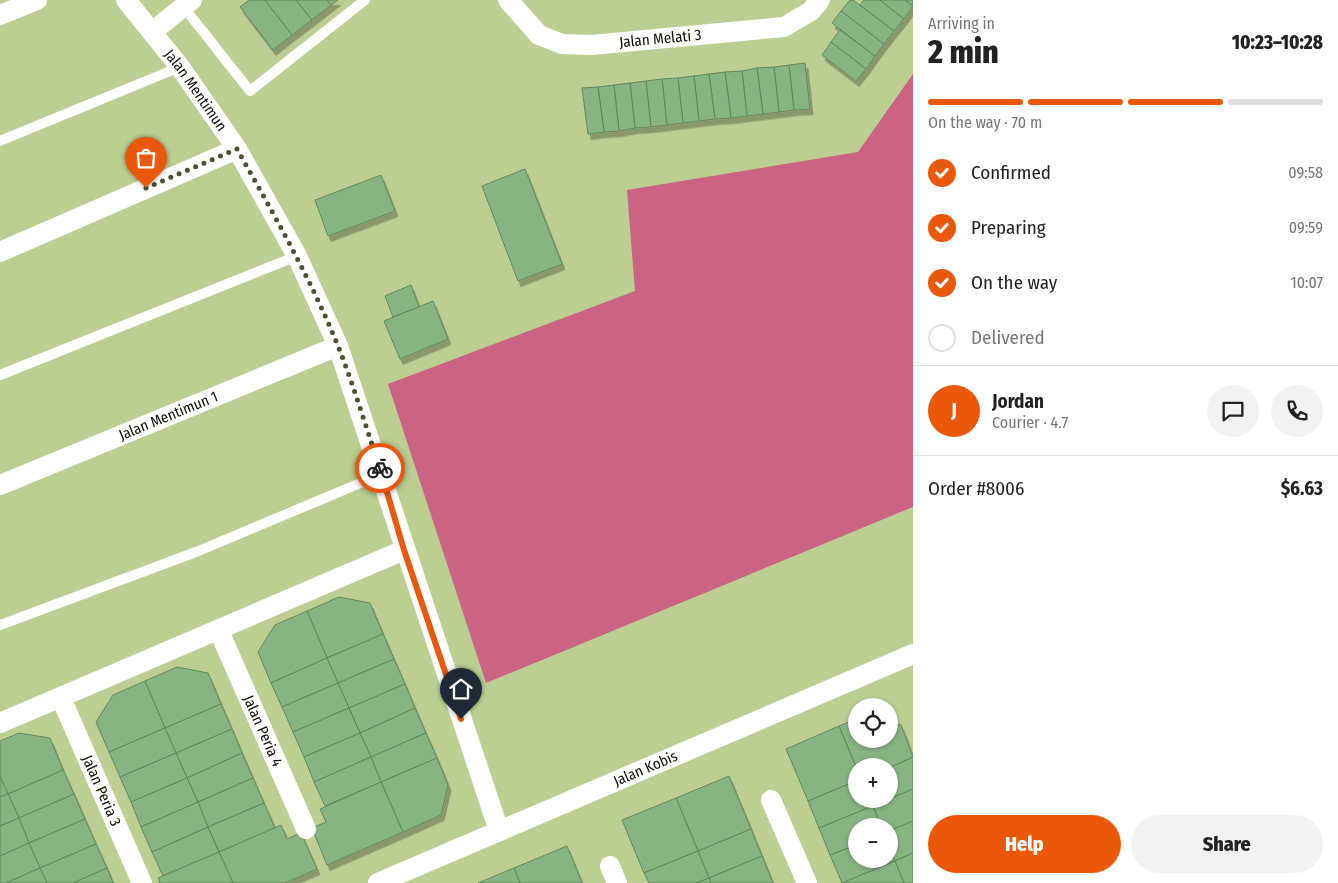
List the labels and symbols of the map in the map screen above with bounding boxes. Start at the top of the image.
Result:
street label: Jalan Melati 3 [618,26,702,51]
street label: Jalan Mentimun [160,46,231,134]
pin [125,137,167,188]
street label: Jalan Mentimun 1 [116,387,220,444]
courier [355,443,405,493]
pin [440,668,482,719]
street label: Jalan Peria 4 [239,692,286,769]
street label: Jalan Kobis [611,747,680,790]
street label: Jalan Peria 3 [78,752,125,829]

